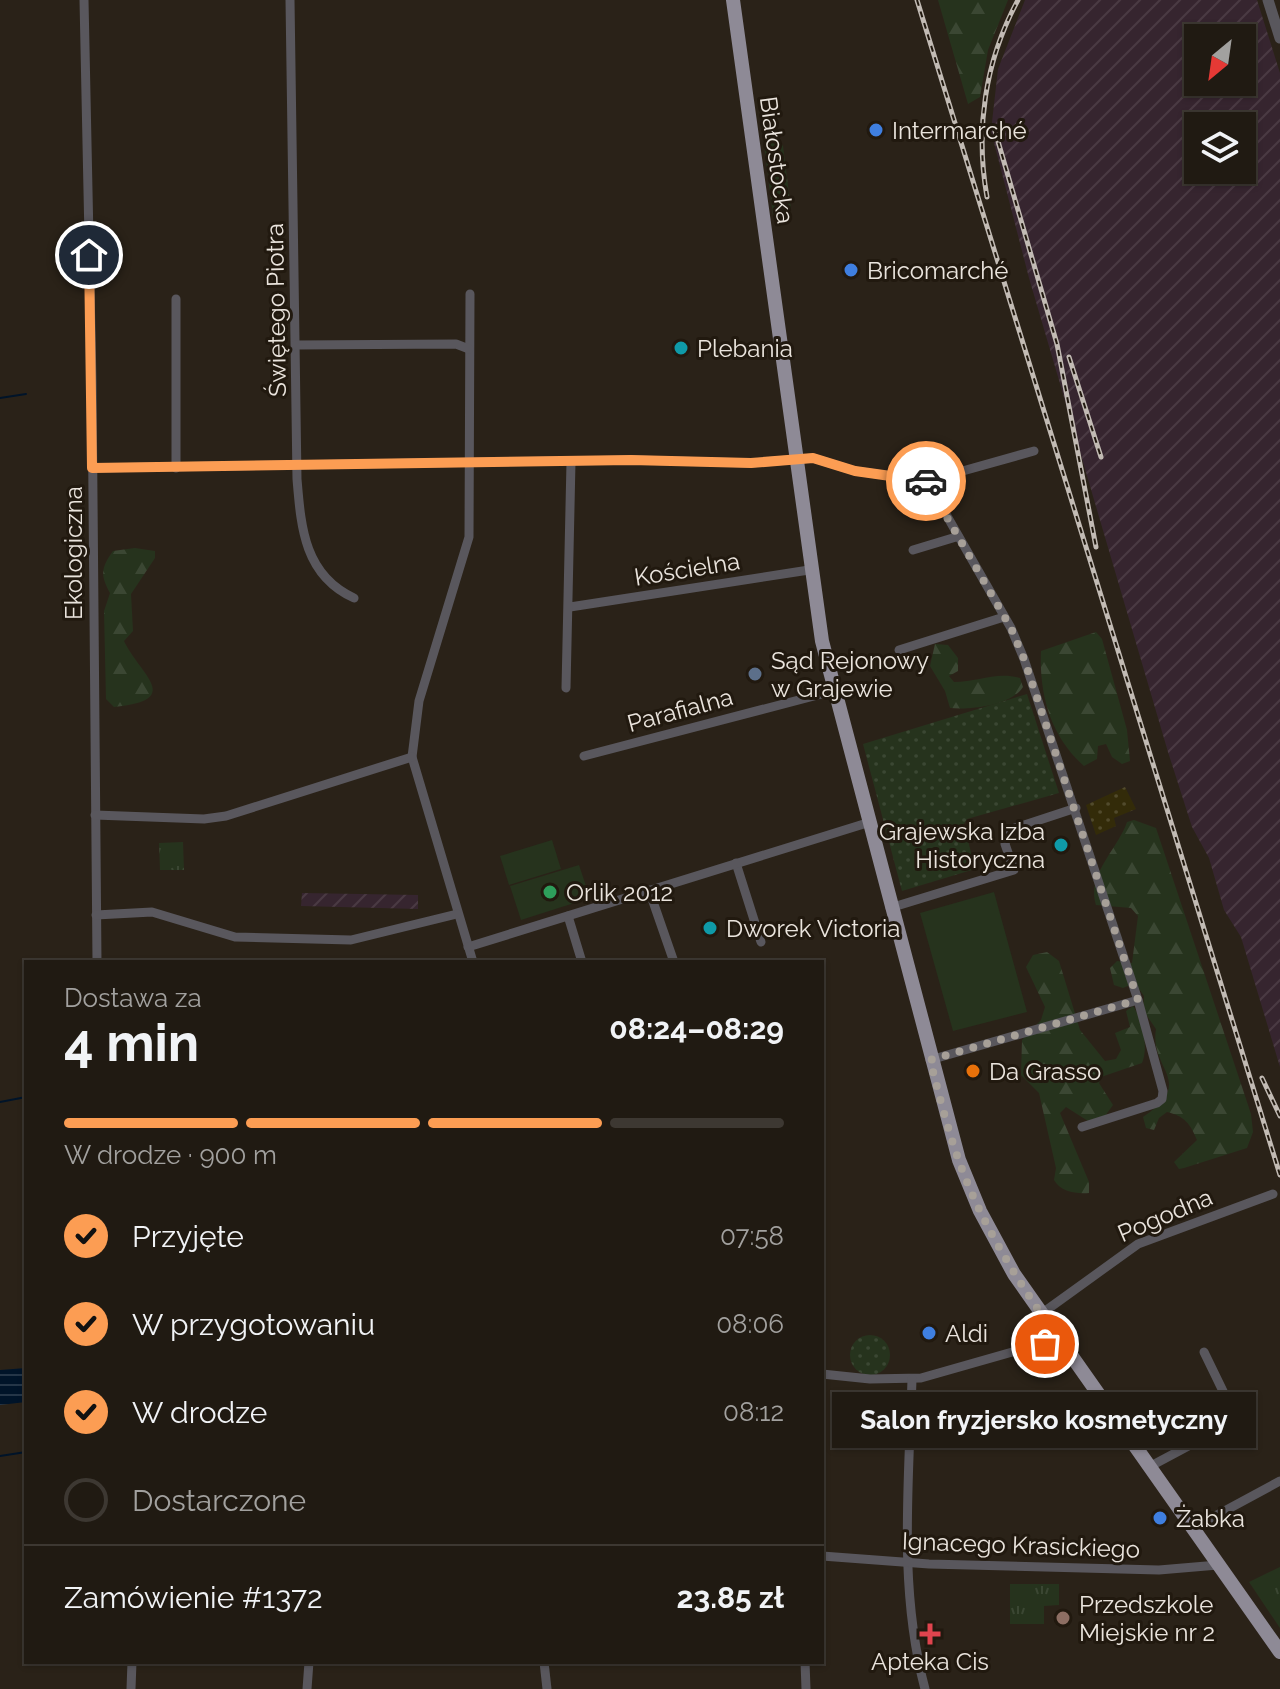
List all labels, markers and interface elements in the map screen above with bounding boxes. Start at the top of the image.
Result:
north arrow [1184,24,1256,96]
map controls [1184,24,1256,184]
street label: Białostocka [754,94,800,226]
button: layers [1184,112,1256,184]
place label: Intermarché [892,116,1027,145]
marker: Intermarché [867,121,885,139]
pin [55,221,123,289]
street label: Świętego Piotra [260,223,292,397]
icon: home [67,233,111,277]
place label: Bricomarché [867,256,1008,285]
marker: Bricomarché [842,261,860,279]
place label: Plebania [697,334,793,363]
marker: Plebania [672,339,690,357]
courier [886,441,966,521]
icon: car [904,459,948,503]
street label: Ekologiczna [59,486,88,620]
street label: Kościelna [632,546,742,592]
place label: Sąd Rejonowy w Grajewie [771,646,929,703]
marker: Sąd Rejonowy w Grajewie [746,665,764,683]
street label: Parafialna [624,682,736,738]
place label: Grajewska Izba Historyczna [879,817,1045,874]
marker: Grajewska Izba Historyczna [1052,836,1070,854]
place label: Orlik 2012 [566,878,673,907]
marker: Orlik 2012 [541,883,559,901]
place label: Dworek Victoria [726,914,900,943]
marker: Dworek Victoria [701,919,719,937]
text: Dostawa za [64,983,202,1013]
text: 08:24–08:29 [609,1011,784,1046]
text: 4 min [64,1012,199,1073]
place label: Da Grasso [989,1057,1101,1086]
marker: Da Grasso [964,1062,982,1080]
text: W drodze · 900 m [64,1140,277,1170]
street label: Pogodna [1113,1182,1217,1248]
icon: check [64,1214,108,1258]
text: Przyjęte [132,1219,244,1254]
text: 07:58 [720,1221,784,1251]
icon: check [64,1302,108,1346]
text: W przygotowaniu [132,1307,375,1342]
text: 08:06 [716,1309,784,1339]
pin [1011,1310,1079,1378]
place label: Aldi [945,1319,988,1348]
icon: bag [1023,1322,1067,1366]
marker: Aldi [920,1324,938,1342]
icon: check [64,1390,108,1434]
callout: Salon fryzjersko kosmetyczny [833,1392,1257,1448]
text: W drodze [132,1395,267,1430]
text: 08:12 [723,1397,784,1427]
text: Salon fryzjersko kosmetyczny [860,1405,1228,1435]
text: Dostarczone [132,1483,306,1518]
place label: Żabka [1176,1504,1245,1533]
marker: Żabka [1151,1509,1169,1527]
street label: Ignacego Krasickiego [902,1526,1140,1564]
text: Zamówienie #1372 [64,1580,323,1615]
text: 23.85 zł [677,1580,784,1615]
place label: Przedszkole Miejskie nr 2 [1079,1590,1215,1647]
marker: Przedszkole Miejskie nr 2 [1054,1609,1072,1627]
marker: Apteka Cis [921,1625,939,1643]
place label: Apteka Cis [871,1647,989,1676]

